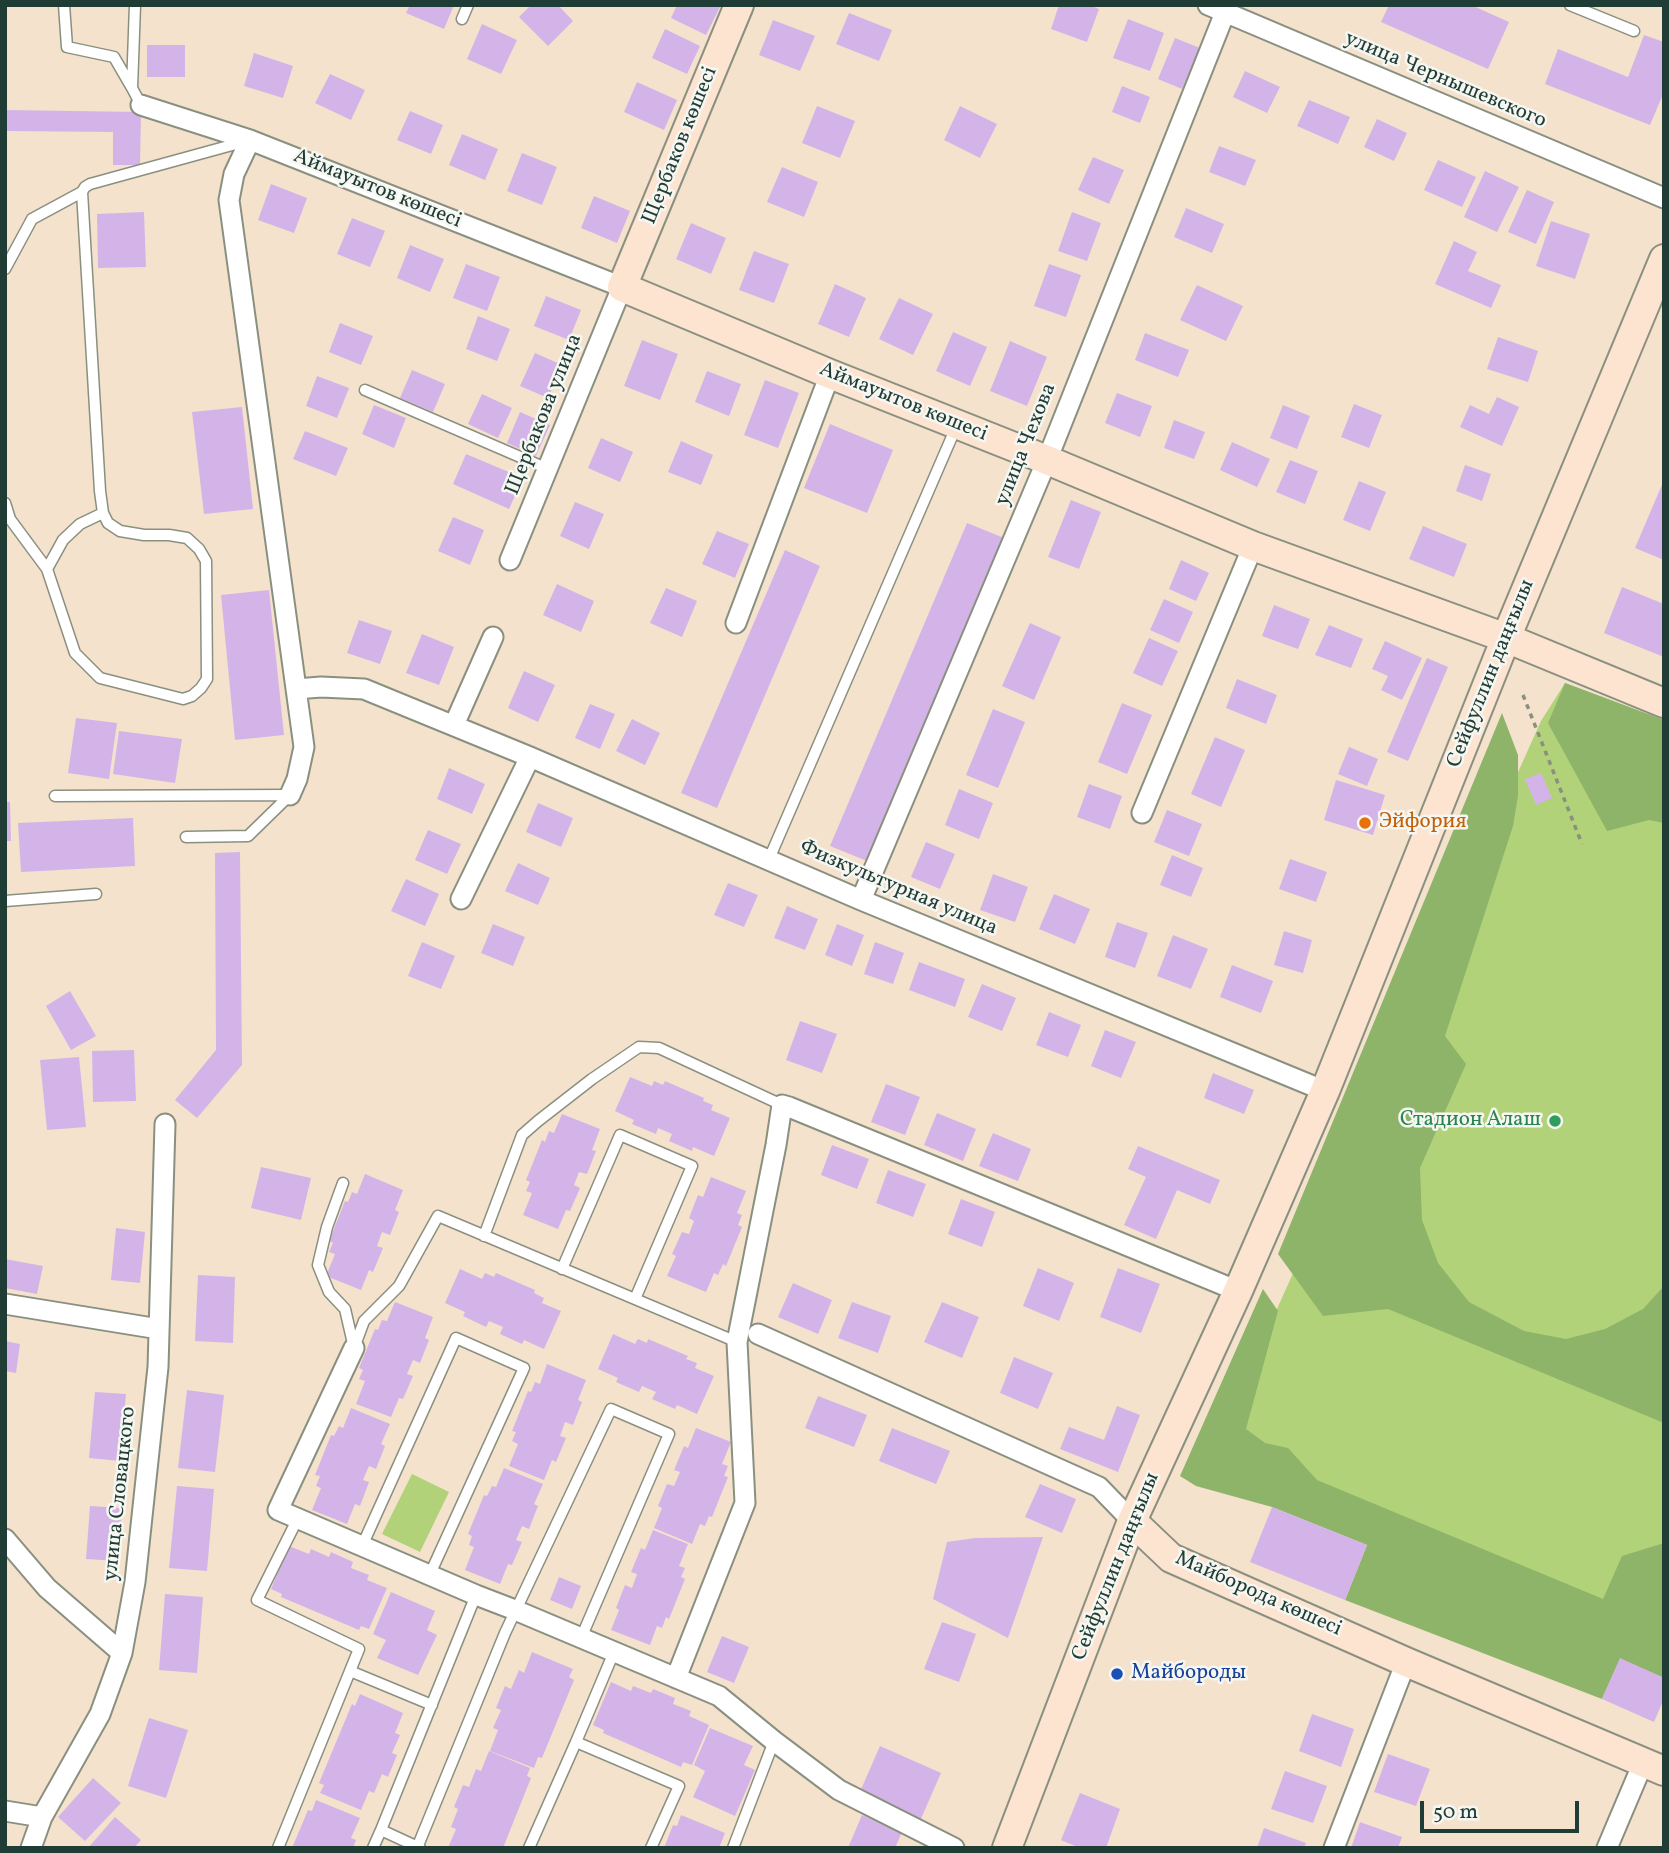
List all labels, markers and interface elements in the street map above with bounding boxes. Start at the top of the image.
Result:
street label: улица Чернышевского [1340,27,1550,135]
street label: Щербаков көшесі [638,63,724,229]
street label: Аймауытов көшесі [289,145,465,235]
street label: Щербакова улица [501,331,589,499]
street label: Аймауытов көшесі [815,358,991,448]
street label: улица Чехова [991,380,1063,510]
street label: Сейфуллин даңғылы [1443,576,1541,772]
place label: Эйфория [1379,810,1466,836]
marker: Эйфория [1357,815,1373,831]
street label: Физкультурная улица [795,836,1001,942]
place label: Стадион Алаш [1400,1108,1541,1134]
marker: Стадион Алаш [1547,1113,1563,1129]
street label: улица Словацкого [99,1405,143,1583]
street label: Сейфуллин даңғылы [1068,1469,1166,1665]
street label: Майборода көшесі [1171,1547,1345,1643]
place label: Майбороды [1131,1661,1246,1687]
marker: Майбороды [1109,1666,1125,1682]
scale bar [1424,1786,1583,1830]
text: 50 m [1433,1798,1478,1827]

